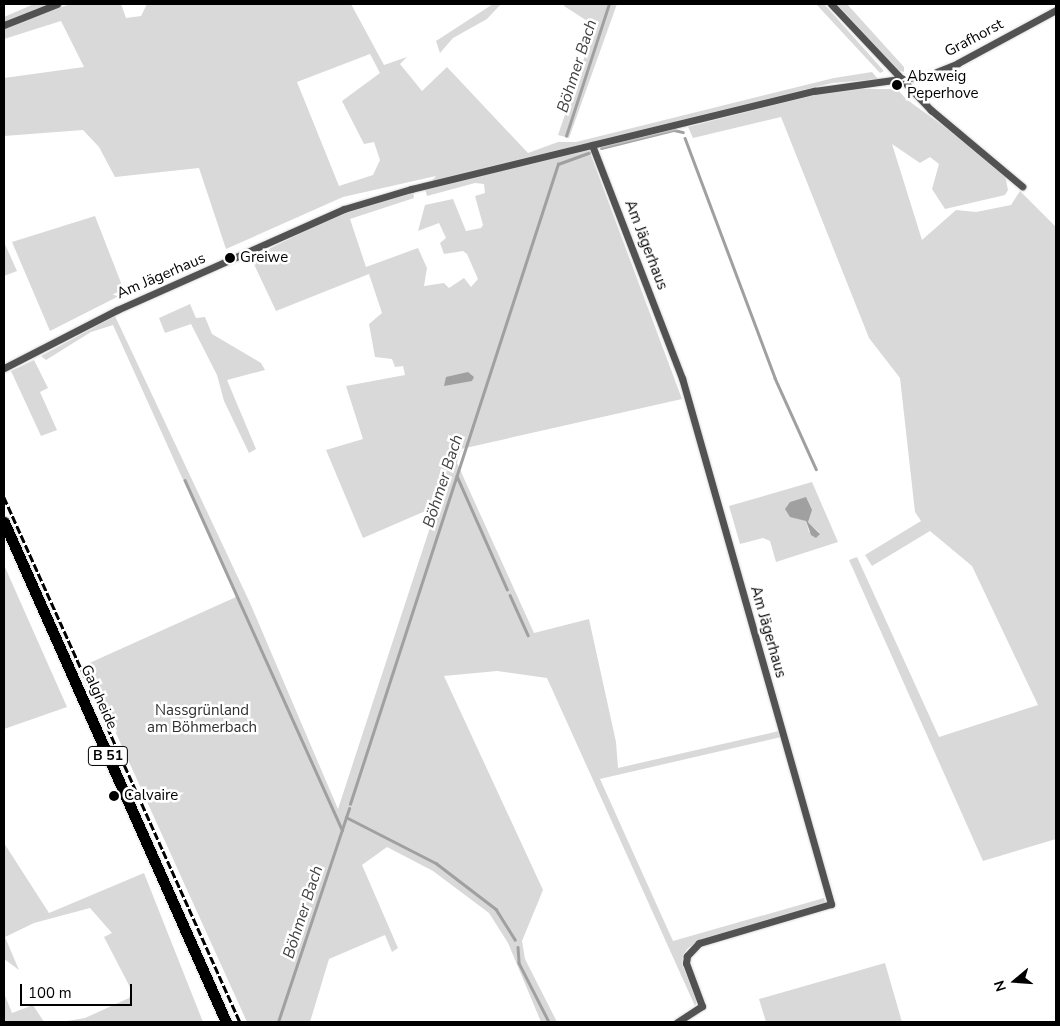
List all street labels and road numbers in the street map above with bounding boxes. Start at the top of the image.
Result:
street label: Grafhorst [942,15,1006,61]
street label: Am Jägerhaus [621,198,671,292]
street label: Am Jägerhaus [114,249,208,303]
street label: Am Jägerhaus [746,584,790,680]
street label: Galgheide [77,662,121,732]
road number: B 51 [87,744,129,768]

